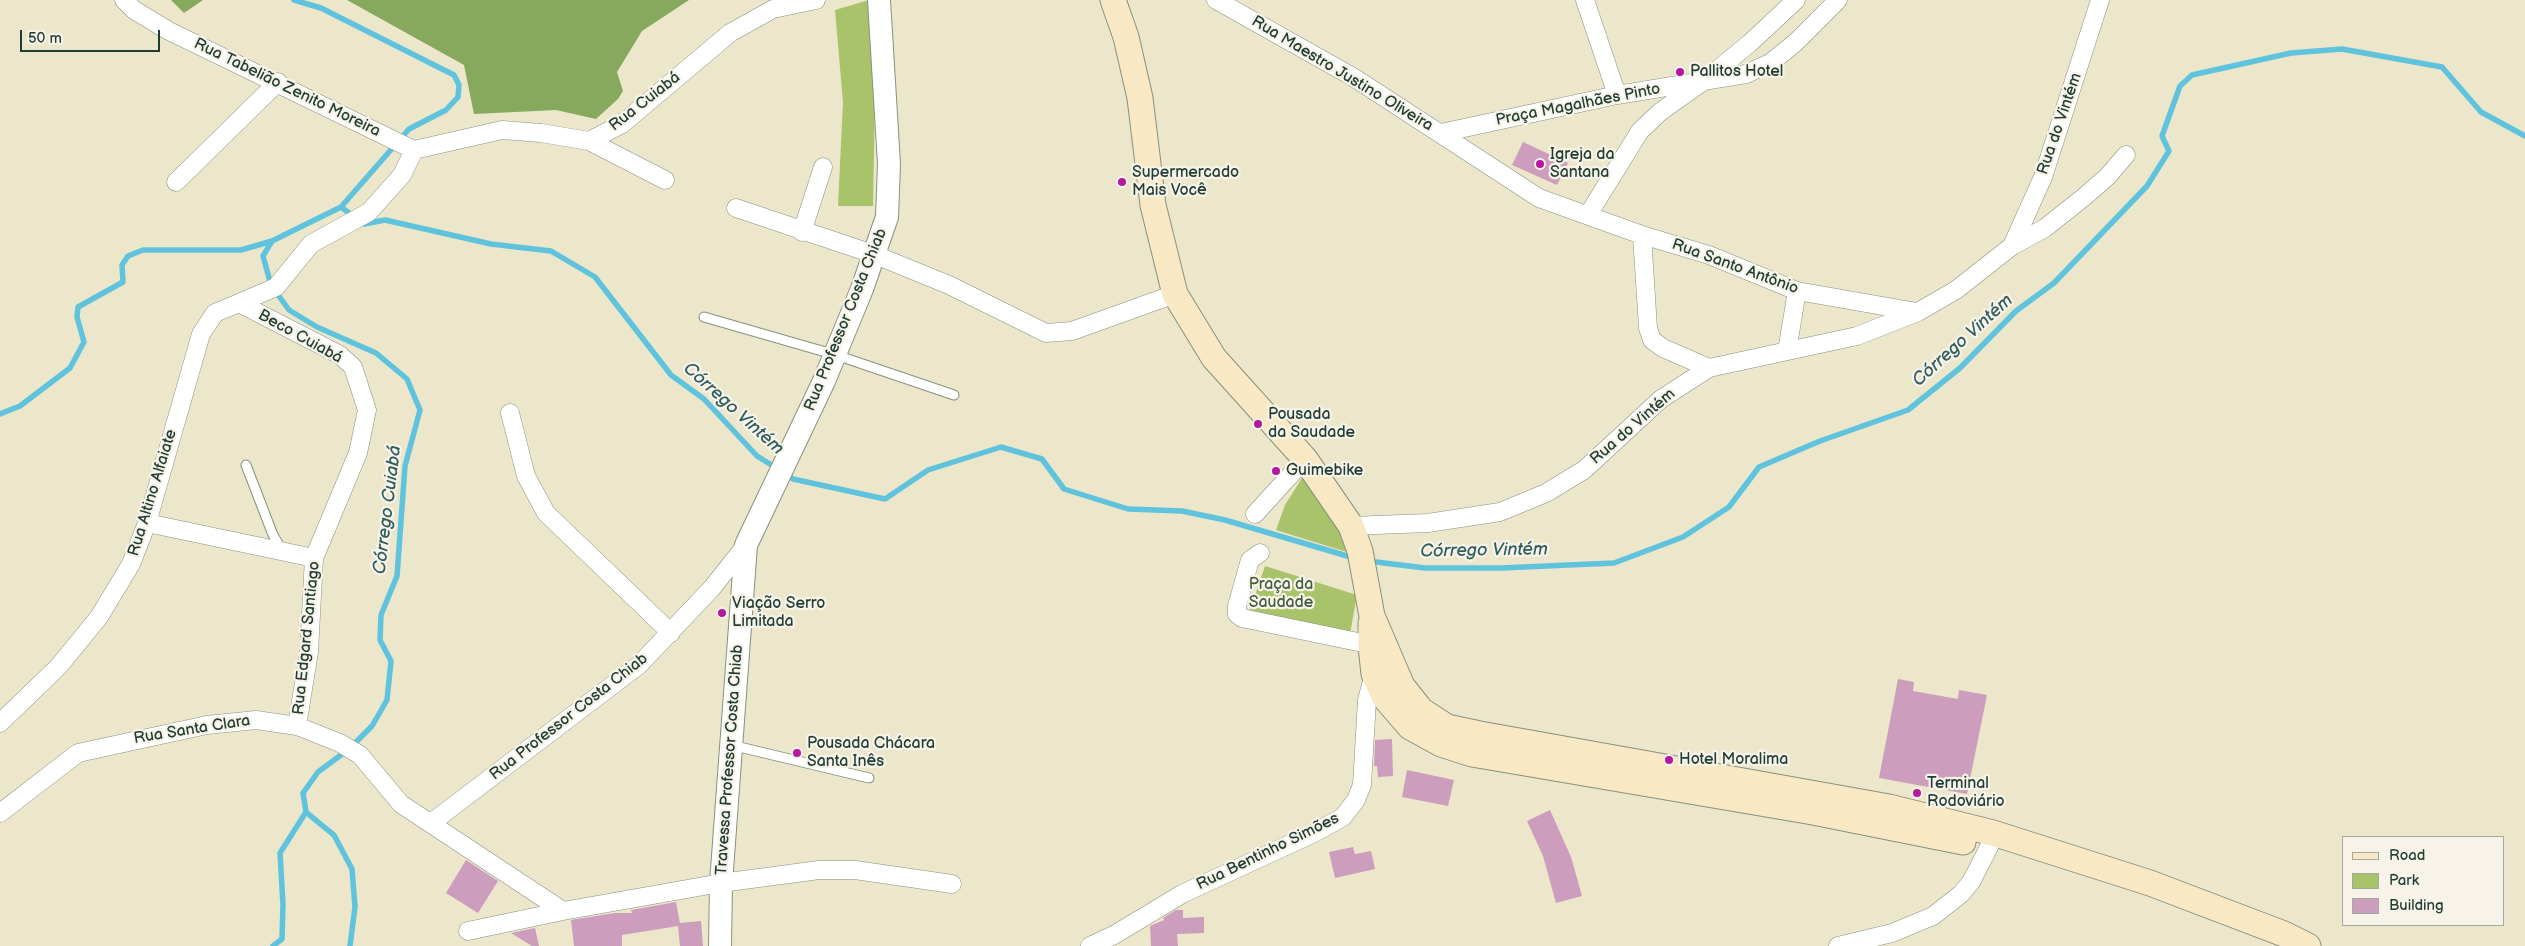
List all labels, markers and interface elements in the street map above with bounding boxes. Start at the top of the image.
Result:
street label: Rua Maestro Justino Oliveira [1248,12,1436,136]
scale bar [22,20,162,52]
text: 50 m [28,29,62,48]
street label: Rua Tabelião Zenito Moreira [191,34,383,142]
place label: Pallitos Hotel [1690,62,1783,82]
marker: Pallitos Hotel [1674,66,1686,78]
street label: Rua Cuiabá [606,68,684,136]
street label: Rua do Vintém [2034,71,2086,177]
street label: Praça Magalhães Pinto [1494,80,1662,130]
place label: Igreja da Santana [1550,145,1615,183]
marker: Igreja da Santana [1534,158,1546,170]
place label: Supermercado Mais Você [1132,163,1239,201]
marker: Supermercado Mais Você [1116,176,1128,188]
street label: Rua Professor Costa Chiab [801,226,891,414]
street label: Rua Santo Antônio [1669,235,1801,299]
water label: Córrego Vintém [1908,290,2018,392]
street label: Beco Cuiabá [254,306,346,368]
water label: Córrego Vintém [678,358,788,460]
street label: Rua do Vintém [1587,385,1679,469]
place label: Pousada da Saudade [1268,405,1355,443]
marker: Pousada da Saudade [1252,418,1264,430]
street label: Rua Altino Alfaiate [125,427,181,559]
water label: Córrego Cuiabá [369,444,407,576]
place label: Guimebike [1286,461,1363,481]
marker: Guimebike [1270,465,1282,477]
water label: Córrego Vintém [1420,539,1548,563]
street label: Rua Edgard Santiago [289,560,325,716]
park label: Praça da Saudade [1249,575,1313,613]
place label: Viação Serro Limitada [732,594,825,632]
marker: Viação Serro Limitada [716,607,728,619]
street label: Travessa Professor Costa Chiab [712,644,748,876]
street label: Rua Professor Costa Chiab [486,649,652,785]
street label: Rua Santa Clara [132,711,252,749]
place label: Pousada Chácara Santa Inês [807,734,935,772]
marker: Pousada Chácara Santa Inês [791,747,803,759]
place label: Hotel Moralima [1679,750,1788,770]
marker: Hotel Moralima [1663,754,1675,766]
place label: Terminal Rodoviário [1927,774,2005,812]
marker: Terminal Rodoviário [1911,787,1923,799]
street label: Rua Bentinho Simões [1194,809,1342,895]
legend [2342,836,2505,926]
text: Road [2389,846,2425,865]
text: Park [2389,871,2419,890]
text: Building [2389,896,2444,915]

